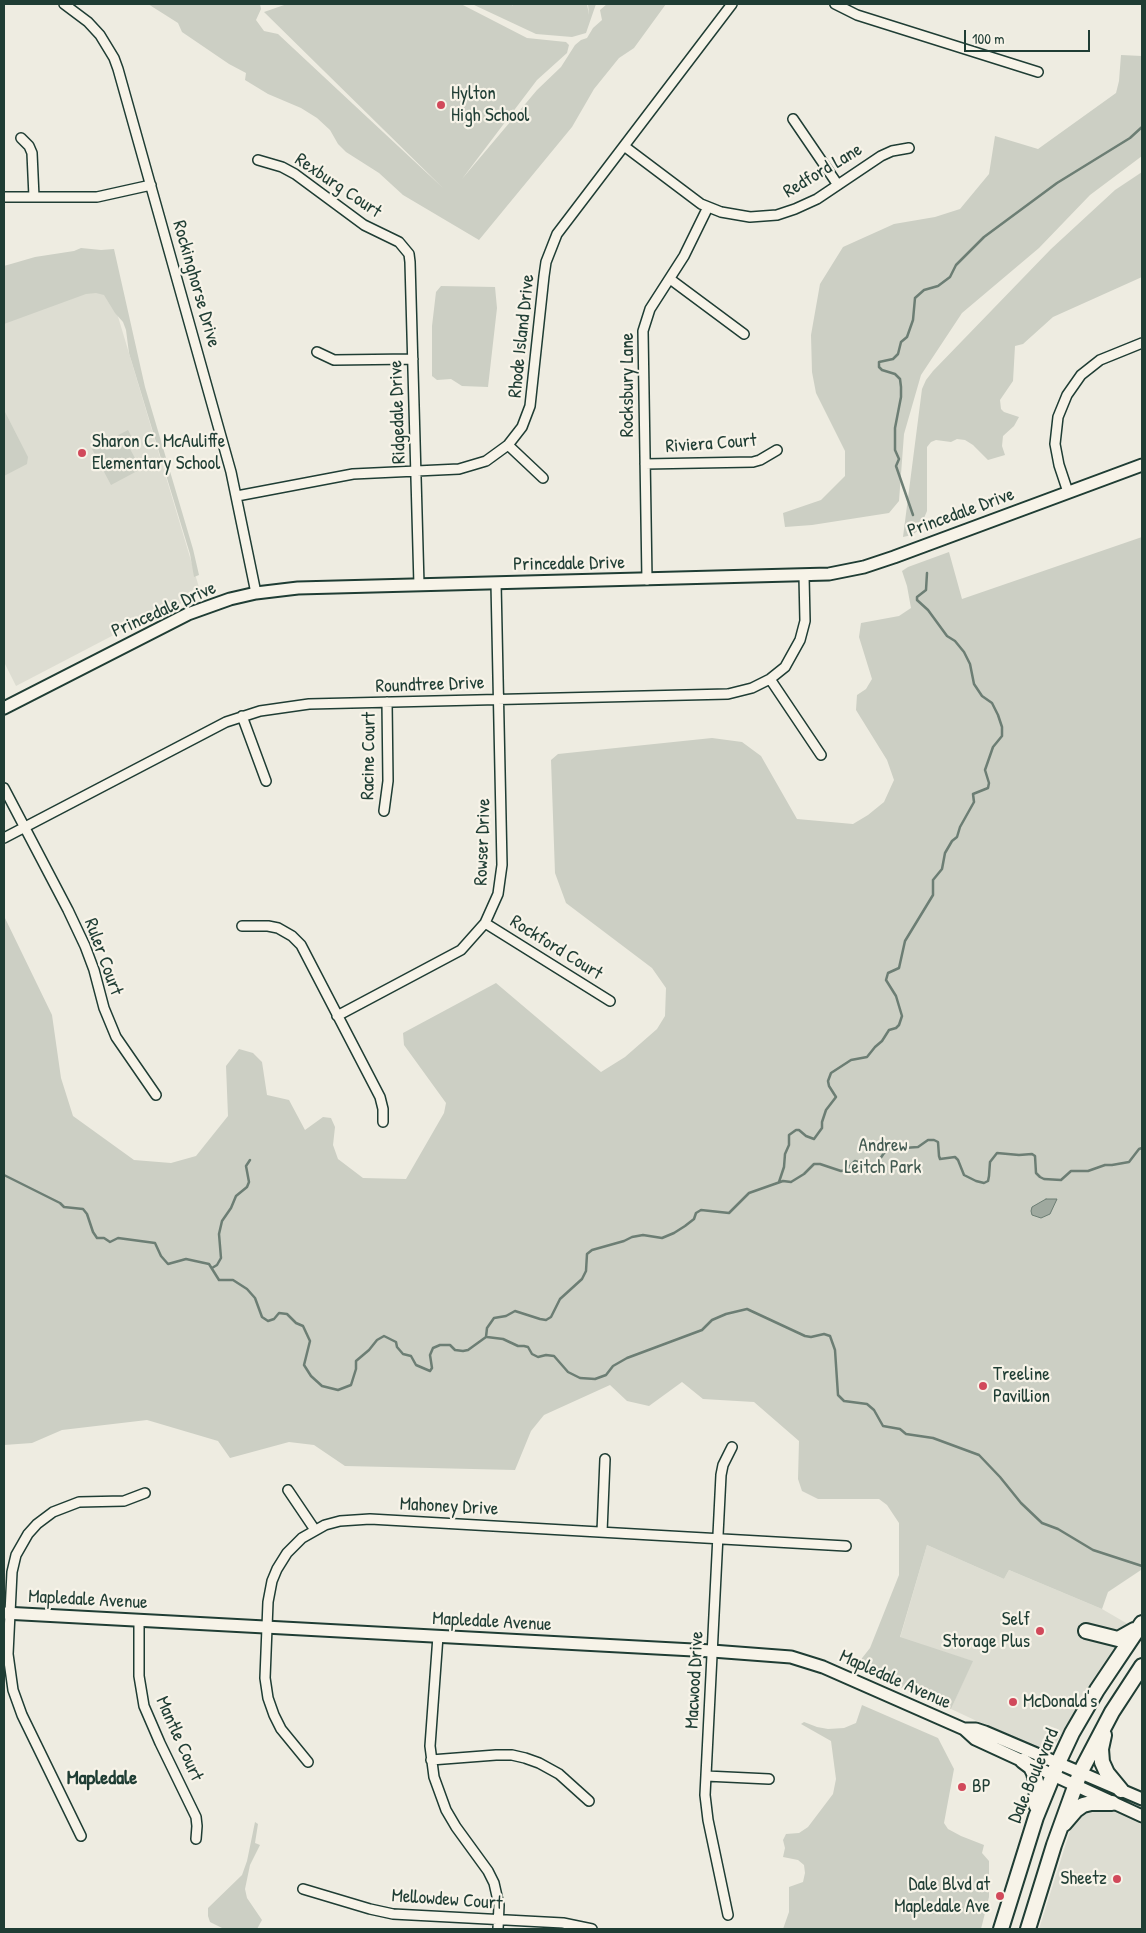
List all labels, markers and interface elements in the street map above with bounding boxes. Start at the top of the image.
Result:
scale bar [966,20,1092,52]
text: 100 m [972,28,1005,49]
place label: Hylton High School [451,83,529,127]
marker: Hylton High School [435,99,447,111]
street label: Redford Lane [779,139,867,203]
street label: Rexburg Court [290,149,386,223]
street label: Rockinghorse Drive [167,218,225,350]
street label: Rhode Island Drive [504,273,540,399]
street label: Rocksbury Lane [617,333,639,437]
street label: Ridgedale Drive [385,360,411,464]
street label: Riviera Court [665,429,757,459]
place label: Sharon C. McAuliffe Elementary School [92,431,225,475]
marker: Sharon C. McAuliffe Elementary School [76,447,88,459]
street label: Princedale Drive [905,483,1017,543]
street label: Princedale Drive [513,552,625,576]
street label: Princedale Drive [108,577,220,643]
street label: Roundtree Drive [375,672,485,698]
street label: Racine Court [357,712,381,800]
street label: Rowser Drive [470,798,496,886]
street label: Rockford Court [506,911,606,985]
street label: Ruler Court [79,915,127,999]
park label: Andrew Leitch Park [845,1135,921,1179]
place label: Treeline Pavillion [993,1364,1050,1408]
marker: Treeline Pavillion [977,1380,989,1392]
street label: Mahoney Drive [399,1493,499,1521]
street label: Mapledale Avenue [28,1585,148,1615]
street label: Mapledale Avenue [432,1607,552,1637]
place label: Self Storage Plus [943,1609,1030,1653]
marker: Self Storage Plus [1034,1625,1046,1637]
street label: Macwood Drive [681,1631,709,1729]
street label: Mapledale Avenue [836,1645,954,1715]
place label: McDonald's [1023,1691,1097,1713]
street label: Mantle Court [150,1693,208,1785]
marker: McDonald's [1007,1696,1019,1708]
street label: Dale Boulevard [1004,1725,1064,1827]
district label: Mapledale [67,1767,137,1791]
place label: BP [972,1776,991,1798]
marker: BP [956,1781,968,1793]
place label: Sheetz [1061,1868,1107,1890]
marker: Sheetz [1111,1873,1123,1885]
place label: Dale Blvd at Mapledale Ave [894,1874,990,1918]
street label: Mellowdew Court [391,1885,503,1915]
marker: Dale Blvd at Mapledale Ave [994,1890,1006,1902]

